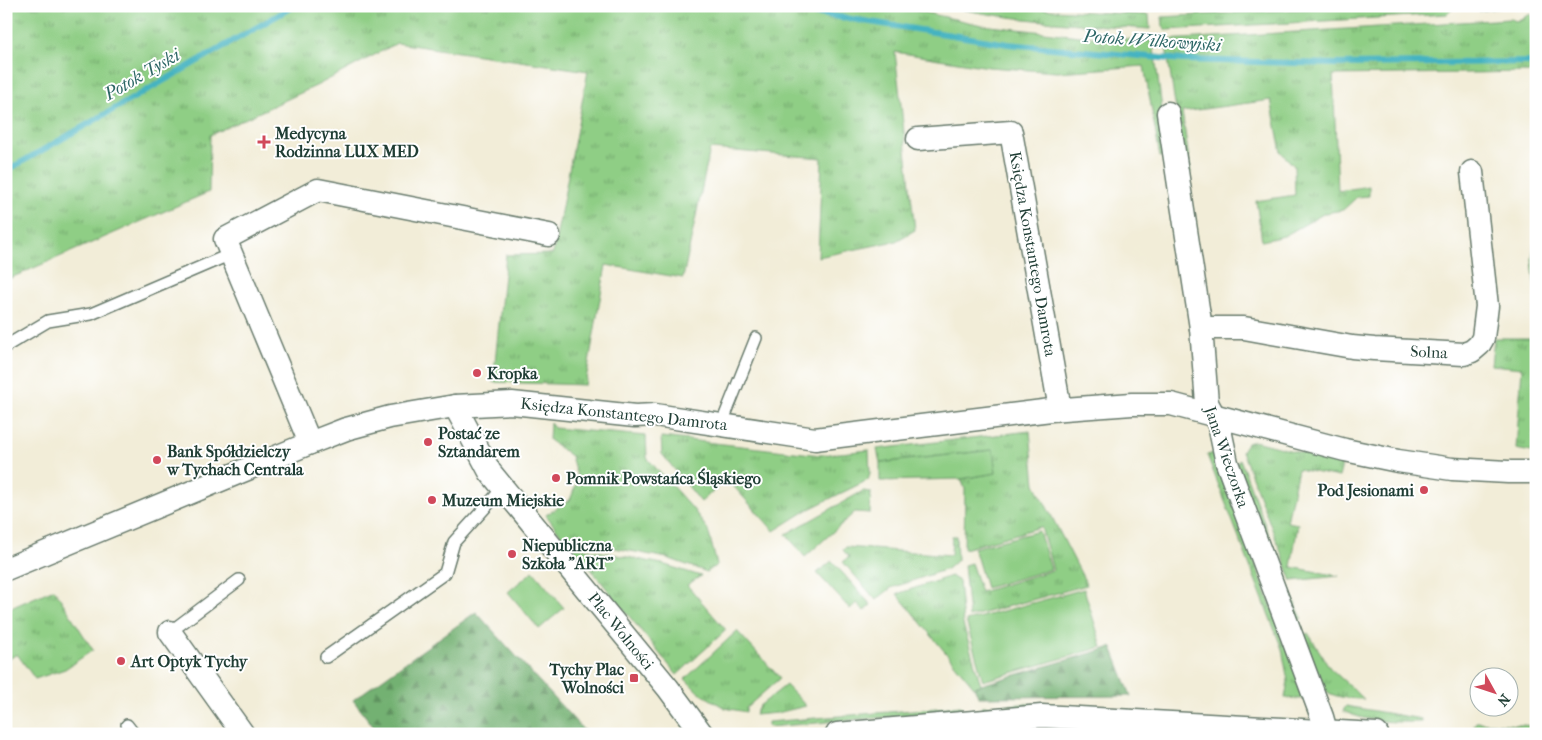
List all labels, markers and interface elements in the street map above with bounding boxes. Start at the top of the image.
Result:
water label: Potok Wilkowyjski [1081,26,1224,56]
water label: Potok Tyski [100,44,185,106]
place label: Medycyna Rodzinna LUX MED [274,124,419,161]
marker: Medycyna Rodzinna LUX MED [257,135,271,149]
street label: Księdza Konstantego Damrota [1006,150,1061,359]
street label: Solna [1410,342,1449,362]
place label: Kropka [487,364,538,384]
marker: Kropka [471,367,483,379]
street label: Księdza Konstantego Damrota [520,394,729,434]
street label: Jana Wieczorka [1200,402,1253,511]
place label: Postać ze Sztandarem [438,424,520,461]
marker: Postać ze Sztandarem [422,436,434,448]
place label: Bank Spółdzielczy w Tychach Centrala [166,442,304,480]
marker: Bank Spółdzielczy w Tychach Centrala [151,454,163,466]
place label: Pomnik Powstańca Śląskiego [566,468,761,489]
marker: Pomnik Powstańca Śląskiego [550,472,562,484]
place label: Pod Jesionami [1318,481,1414,501]
marker: Pod Jesionami [1418,484,1430,496]
place label: Muzeum Miejskie [441,491,564,510]
marker: Muzeum Miejskie [426,494,438,506]
place label: Niepubliczna Szkoła "ART" [522,536,614,573]
marker: Niepubliczna Szkoła "ART" [506,548,518,560]
street label: Plac Wolności [584,588,658,674]
place label: Art Optyk Tychy [130,652,249,672]
marker: Art Optyk Tychy [115,655,127,667]
place label: Tychy Plac Wolności [548,660,624,697]
north arrow [1470,668,1520,718]
marker: Tychy Plac Wolności [628,672,640,684]
text: N [1493,691,1514,710]

